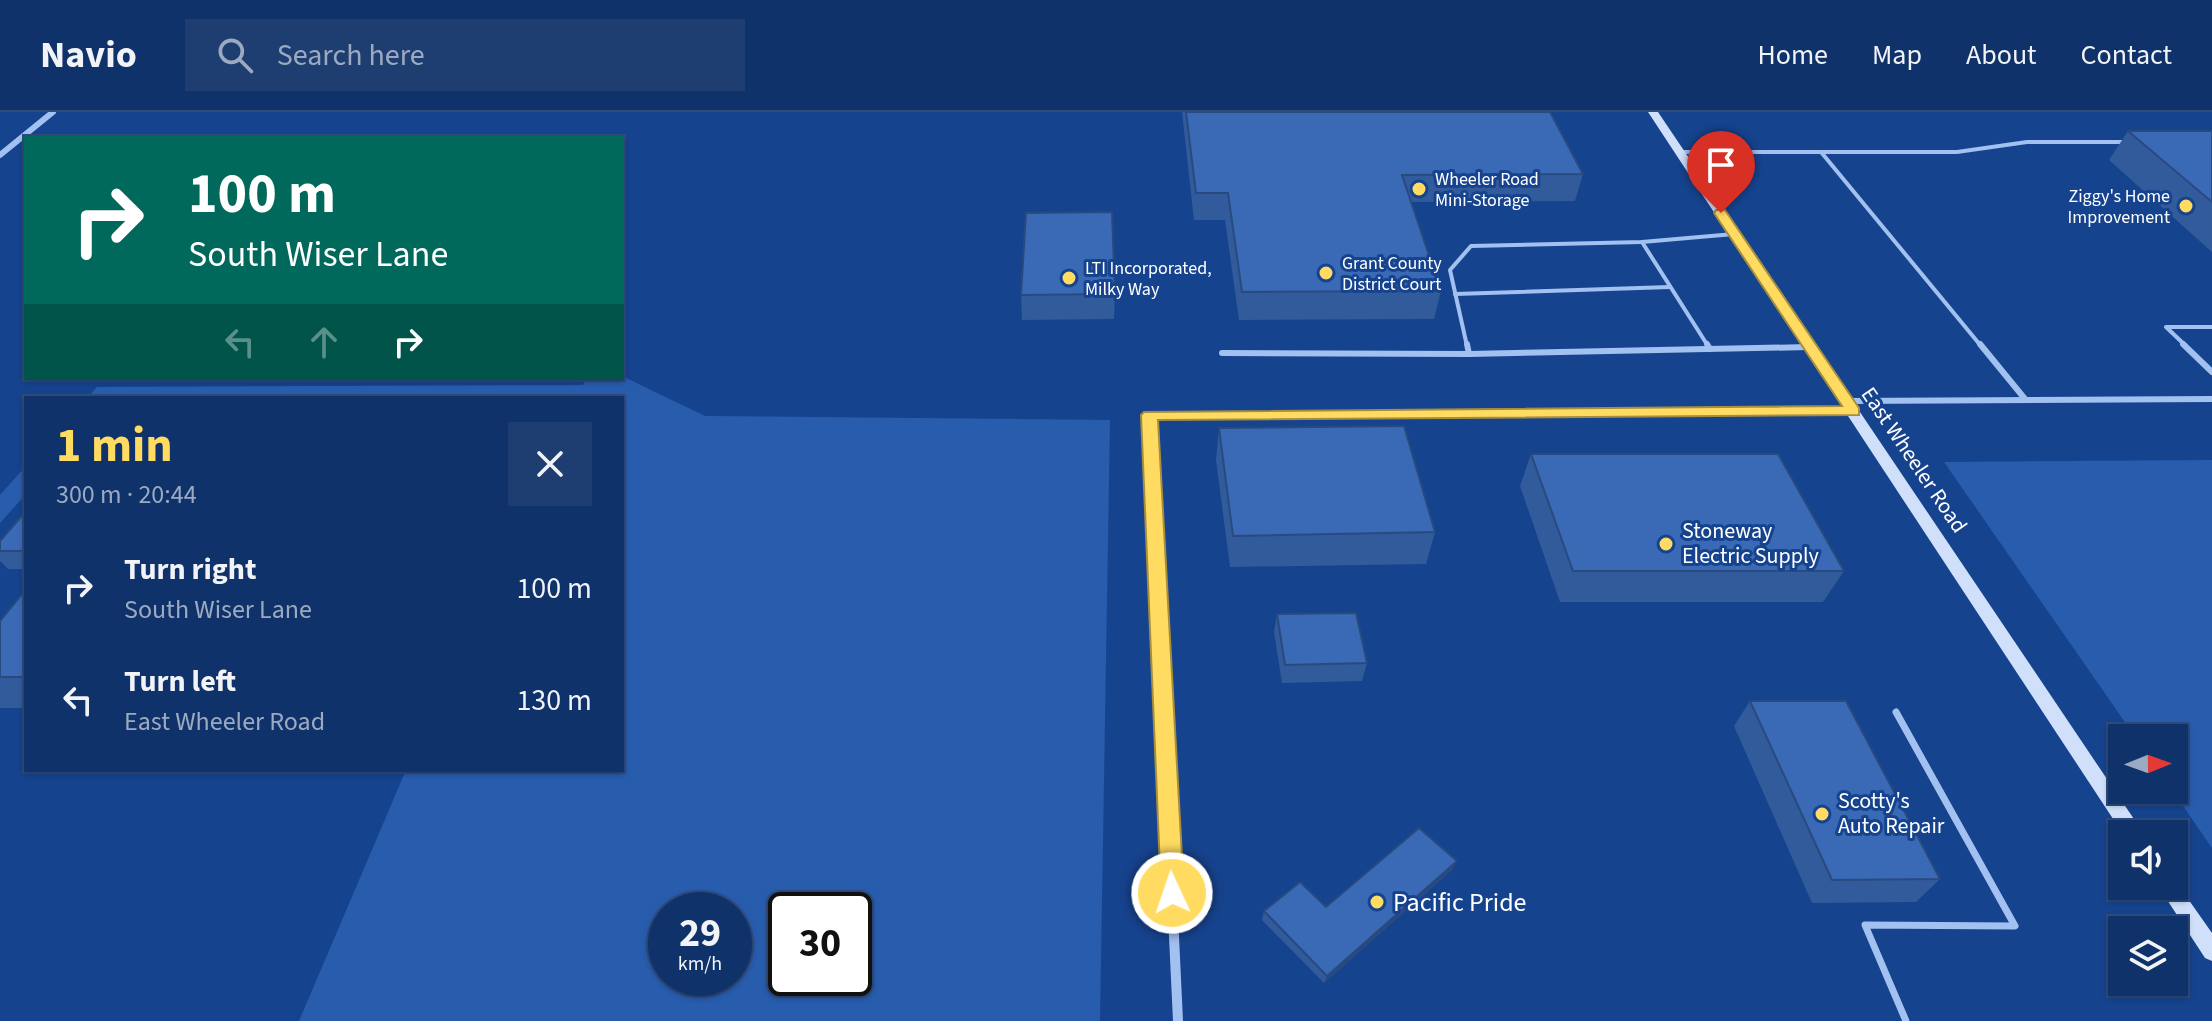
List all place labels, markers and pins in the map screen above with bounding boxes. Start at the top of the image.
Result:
pin [1687,131,1755,213]
place label: Wheeler Road Mini-Storage [1435,167,1539,213]
marker: Wheeler Road Mini-Storage [1410,180,1428,198]
place label: Ziggy's Home Improvement [2068,184,2170,230]
marker: Ziggy's Home Improvement [2177,197,2195,215]
place label: Grant County District Court [1342,251,1442,297]
place label: LTI Incorporated, Milky Way [1085,256,1212,302]
marker: Grant County District Court [1317,264,1335,282]
marker: LTI Incorporated, Milky Way [1060,269,1078,287]
place label: Stoneway Electric Supply [1682,515,1820,572]
marker: Stoneway Electric Supply [1657,535,1675,553]
place label: Scotty's Auto Repair [1838,785,1945,842]
marker: Scotty's Auto Repair [1813,805,1831,823]
place label: Pacific Pride [1393,884,1526,921]
marker: Pacific Pride [1368,893,1386,911]

